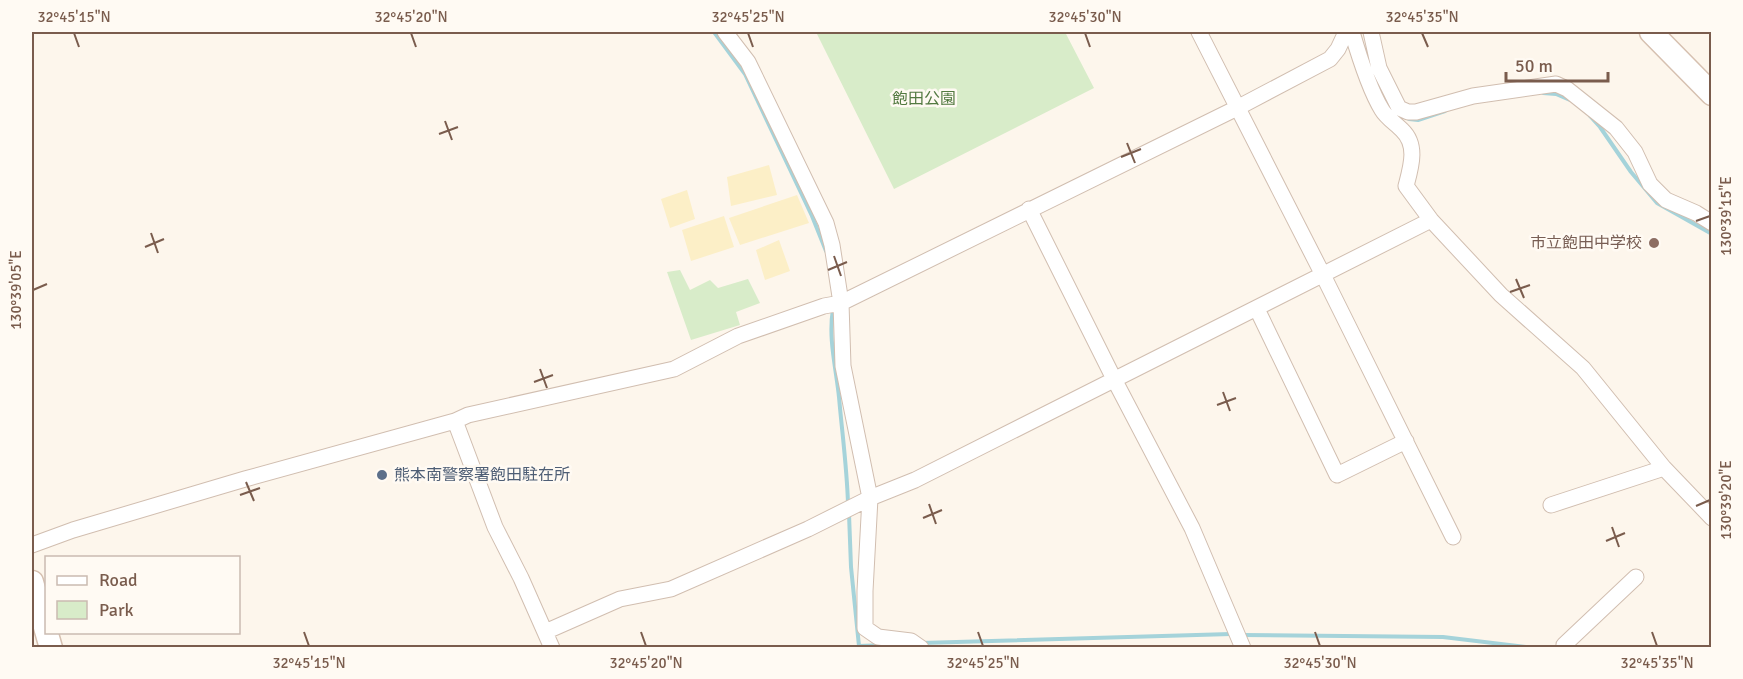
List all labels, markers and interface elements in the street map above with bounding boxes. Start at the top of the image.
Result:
text: 32°45'15"N [37,8,111,26]
text: 32°45'20"N [374,8,448,26]
text: 32°45'25"N [711,8,785,26]
text: 32°45'30"N [1048,8,1122,26]
text: 32°45'35"N [1385,8,1459,26]
scale bar [1506,45,1608,83]
text: 50 m [1515,55,1553,77]
park label: 飽田公園 [892,89,956,109]
text: 130°39'15"E [1717,176,1735,256]
place label: 市立飽田中学校 [1530,233,1642,253]
marker: 市立飽田中学校 [1647,236,1661,250]
text: 130°39'05"E [7,250,25,330]
text: 130°39'20"E [1717,460,1735,540]
place label: 熊本南警察署飽田駐在所 [394,465,570,485]
marker: 熊本南警察署飽田駐在所 [375,468,389,482]
legend [45,556,240,634]
text: Road [99,569,138,591]
text: Park [99,599,134,621]
text: 32°45'15"N [272,654,346,672]
text: 32°45'20"N [609,654,683,672]
text: 32°45'25"N [946,654,1020,672]
text: 32°45'30"N [1283,654,1357,672]
text: 32°45'35"N [1620,654,1694,672]

